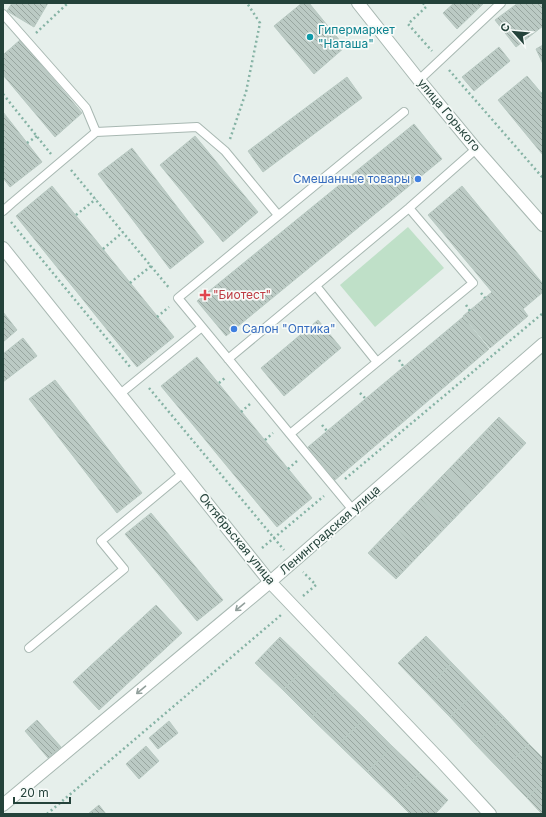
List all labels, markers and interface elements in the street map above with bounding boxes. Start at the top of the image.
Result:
north arrow [494,12,534,52]
text: С [497,21,513,34]
place label: Гипермаркет "Наташа" [318,22,395,51]
marker: Гипермаркет "Наташа" [305,32,315,42]
street label: улица Горького [415,75,484,154]
place label: Смешанные товары [293,171,410,186]
marker: Смешанные товары [413,174,423,184]
place label: "Биотест" [213,287,271,302]
marker: "Биотест" [200,290,210,300]
place label: Салон "Оптика" [242,321,336,336]
marker: Салон "Оптика" [229,324,239,334]
street label: Ленинградская улица [276,482,383,577]
street label: Октябрьская улица [196,490,279,587]
one-way arrow [235,602,246,611]
one-way arrow [135,686,146,695]
scale bar [14,779,70,805]
text: 20 m [20,785,49,800]

